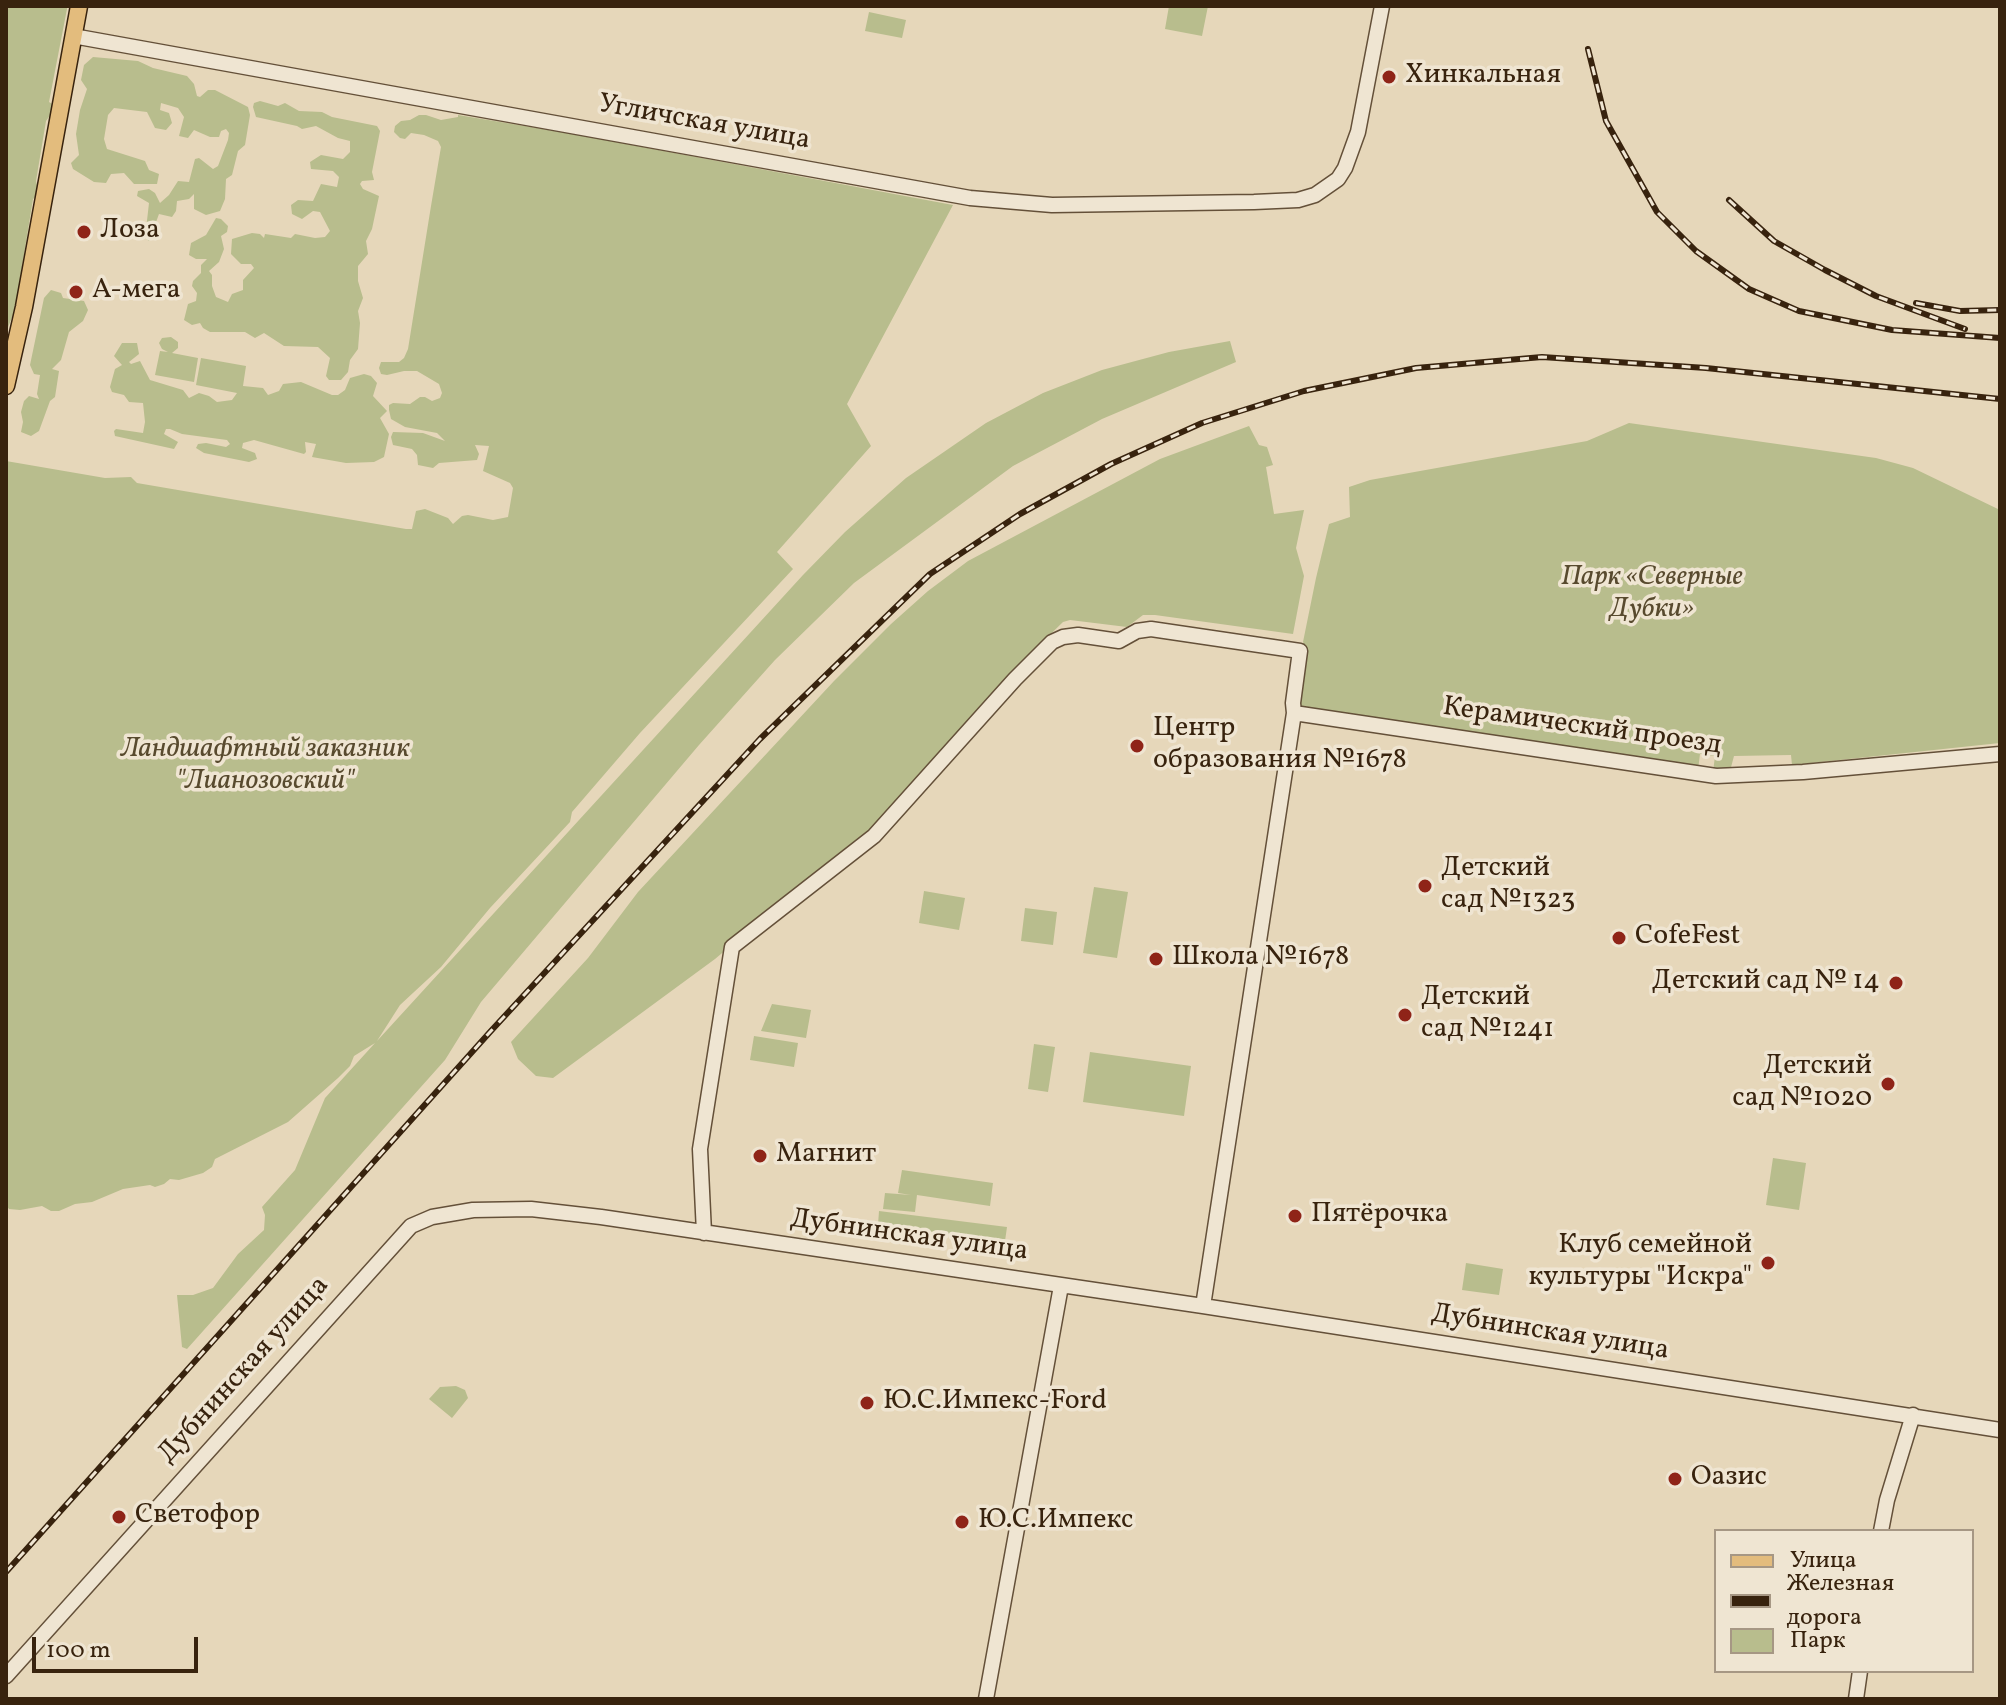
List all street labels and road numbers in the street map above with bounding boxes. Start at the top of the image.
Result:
street label: Угличская улица [595,89,813,159]
street label: Керамический проезд [1440,692,1724,764]
street label: Дубнинская улица [788,1204,1030,1270]
street label: Дубнинская улица [152,1271,338,1471]
street label: Дубнинская улица [1429,1299,1671,1369]

